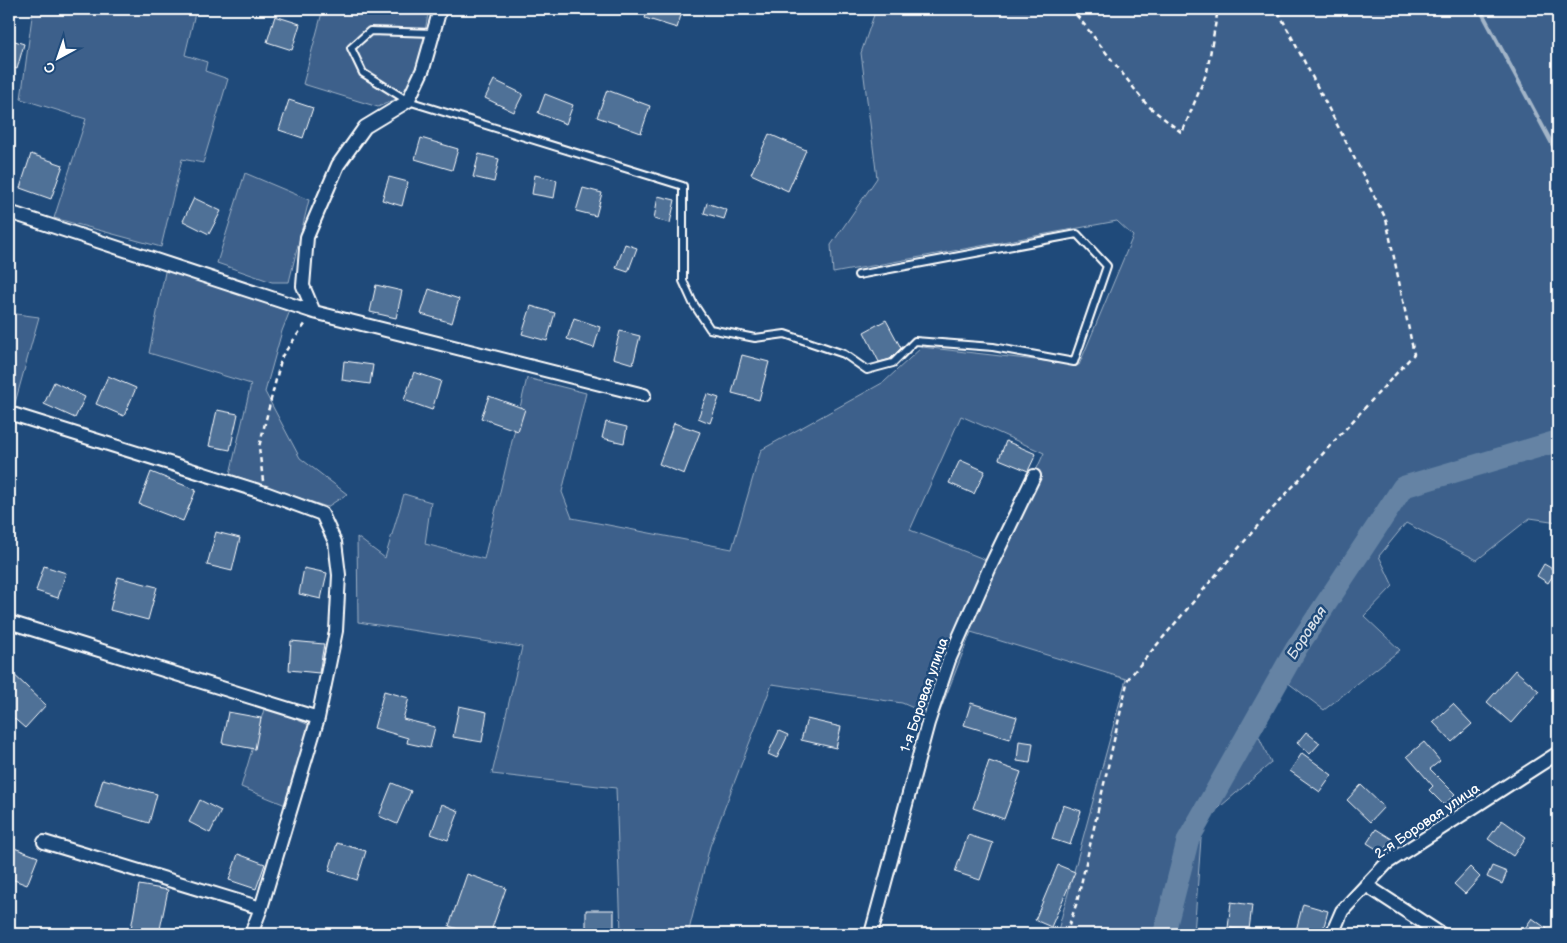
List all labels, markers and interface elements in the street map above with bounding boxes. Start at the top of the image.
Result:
north arrow [32,32,82,82]
text: С [41,58,59,77]
water label: Боровая [1283,602,1332,663]
street label: 1-я Боровая улица [896,635,952,755]
street label: 2-я Боровая улица [1371,779,1483,862]

